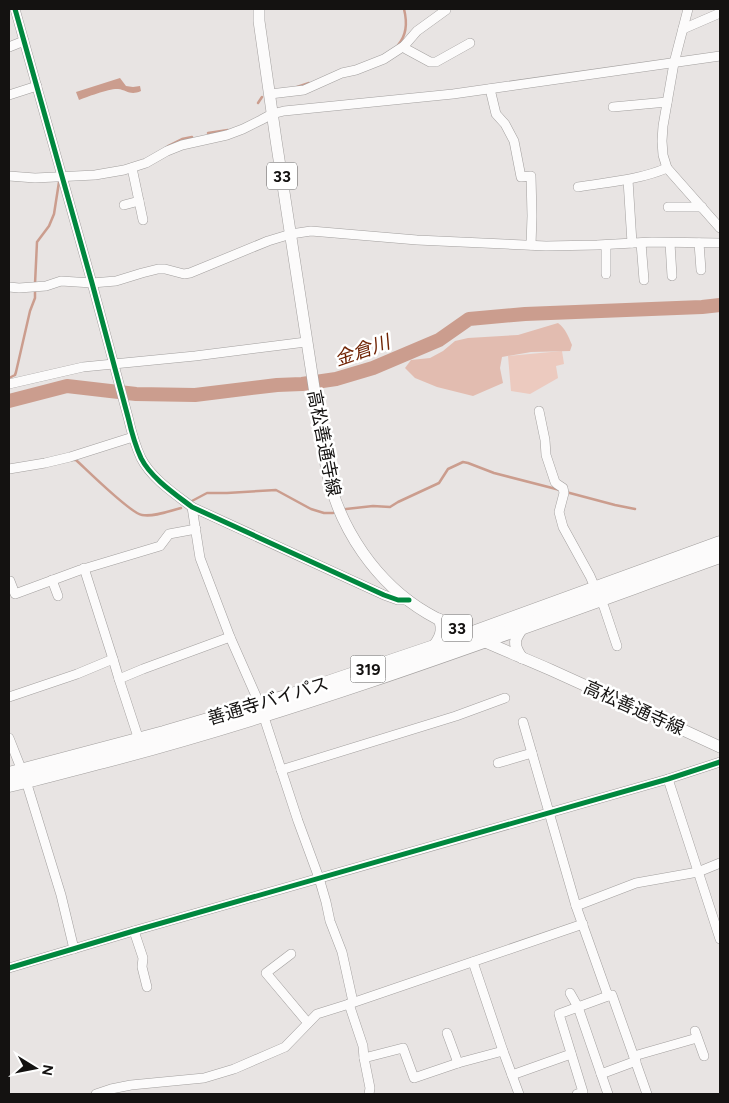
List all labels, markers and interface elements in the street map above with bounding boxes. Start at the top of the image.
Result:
road number: 33 [267,162,297,190]
water label: 金倉川 [331,330,395,371]
street label: 高松善通寺線 [303,388,345,498]
road number: 33 [442,614,472,641]
road number: 319 [350,656,386,682]
street label: 善通寺バイパス [205,672,331,730]
street label: 高松善通寺線 [580,676,688,740]
north arrow [10,1043,60,1093]
text: N [38,1063,57,1077]

